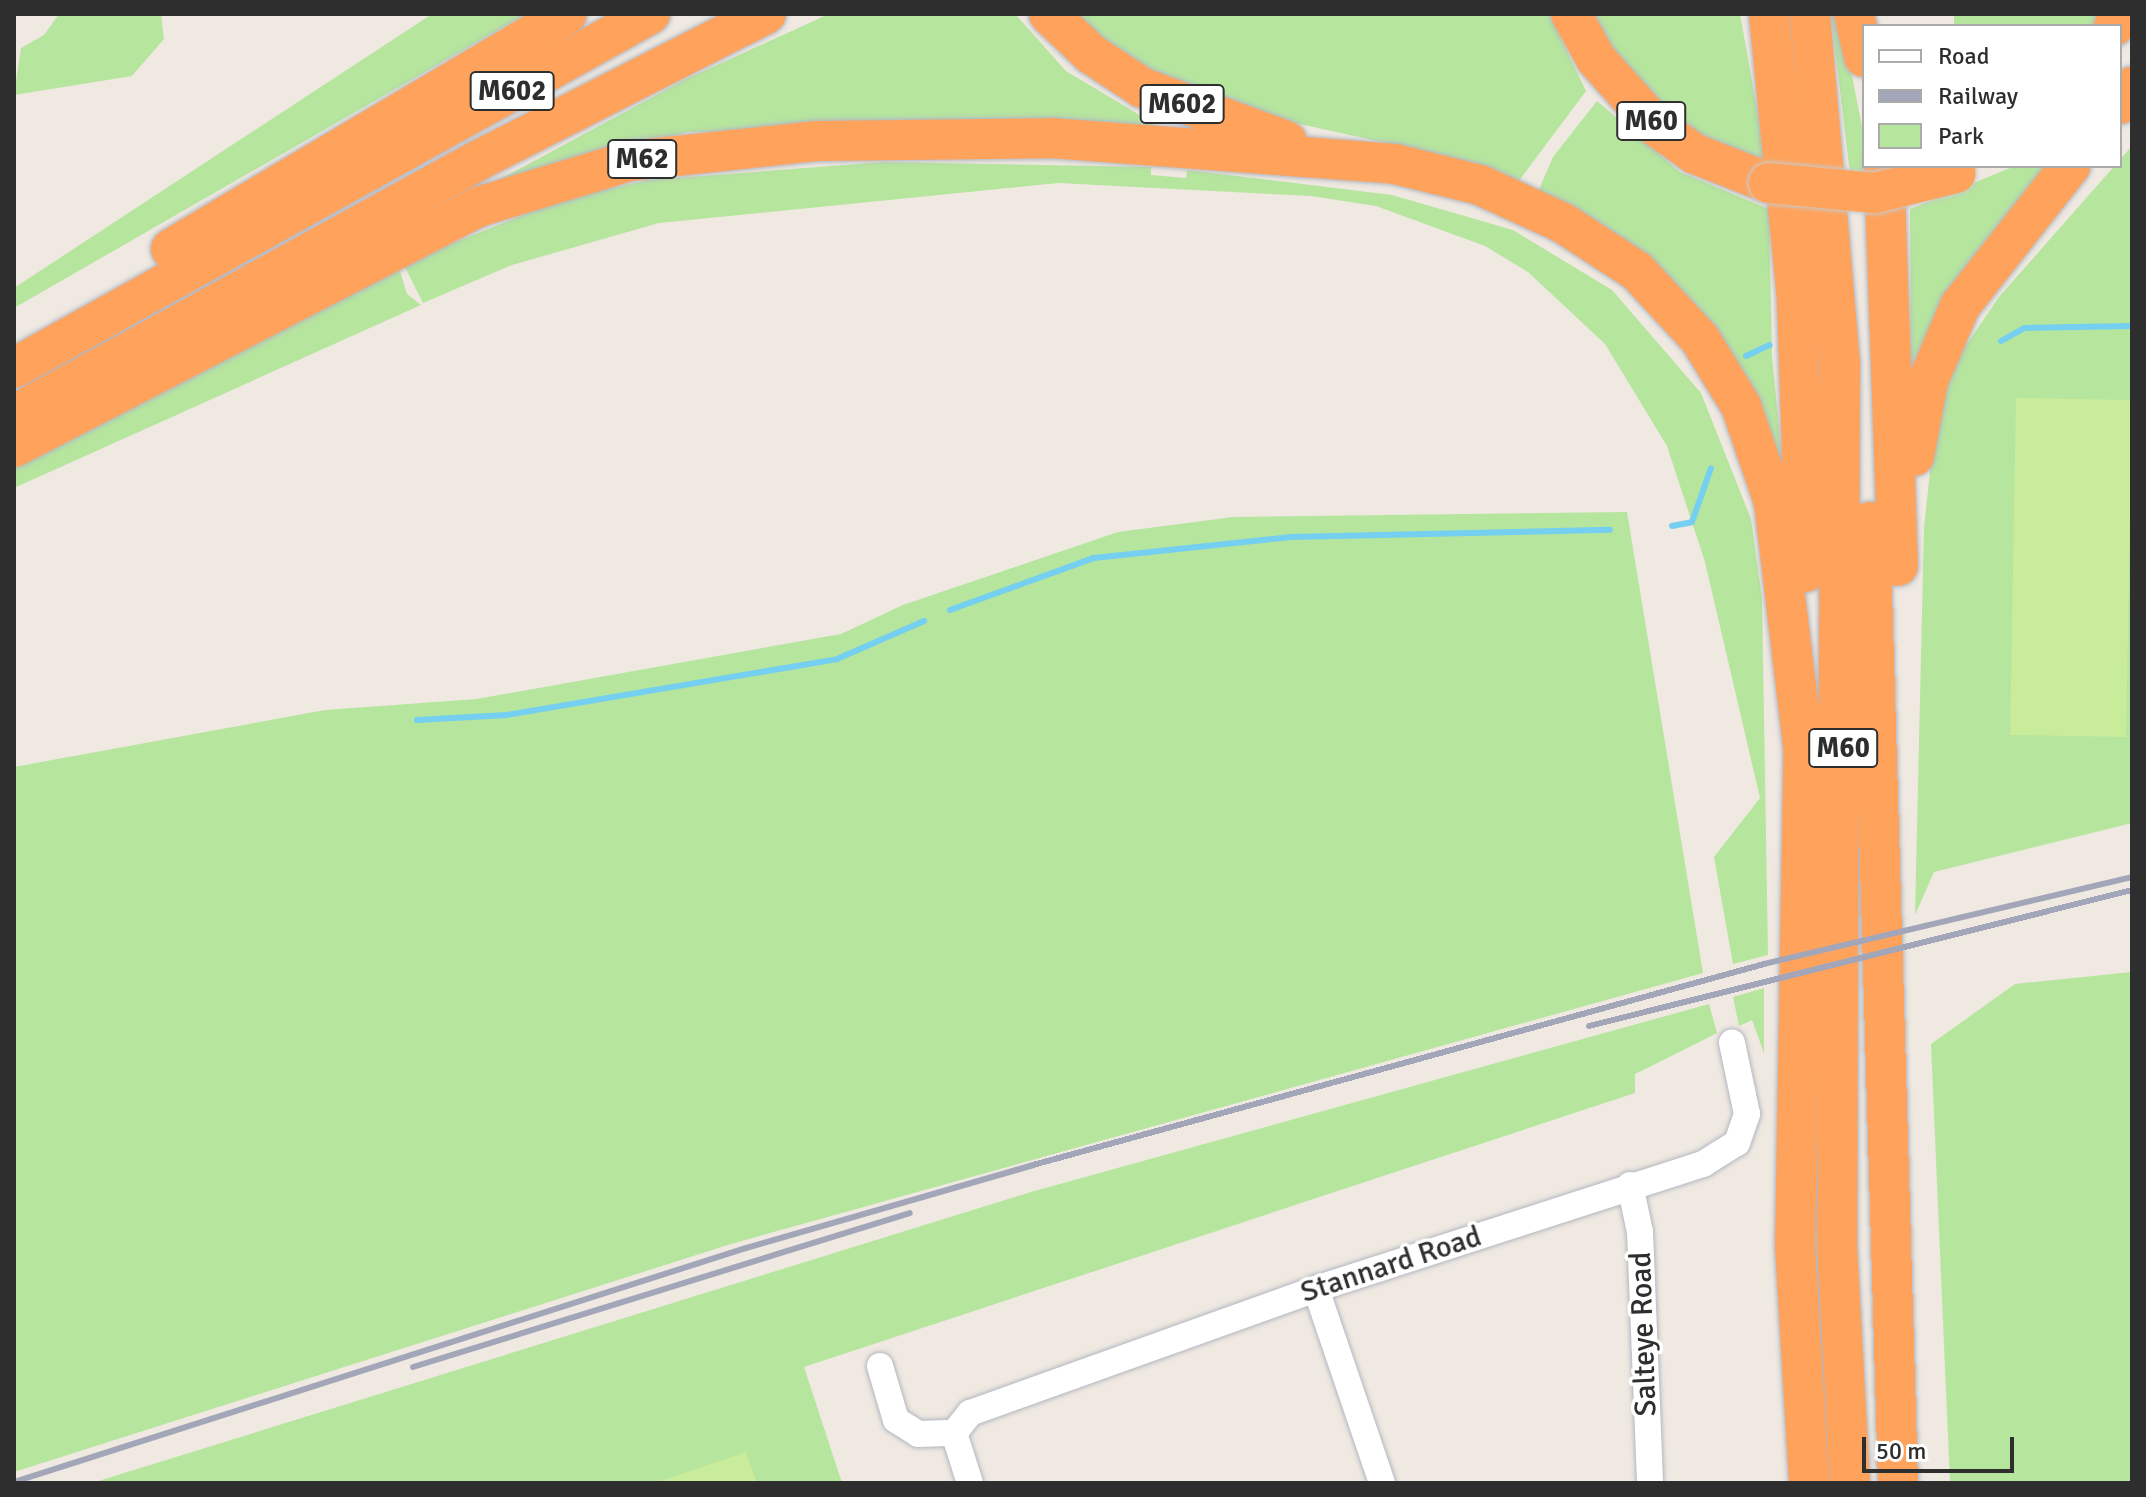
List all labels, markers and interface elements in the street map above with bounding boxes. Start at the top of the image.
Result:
legend [1862,24,2122,168]
text: Road [1938,41,1989,71]
road number: M602 [468,67,556,115]
road number: M602 [1138,80,1226,128]
text: Railway [1938,81,2018,111]
road number: M60 [1615,97,1687,145]
text: Park [1938,121,1984,151]
road number: M62 [606,135,678,183]
road number: M60 [1807,724,1879,772]
street label: Stannard Road [1296,1219,1486,1311]
street label: Salteye Road [1623,1251,1665,1417]
scale bar [1866,1421,2018,1471]
text: 50 m [1876,1436,1926,1466]

